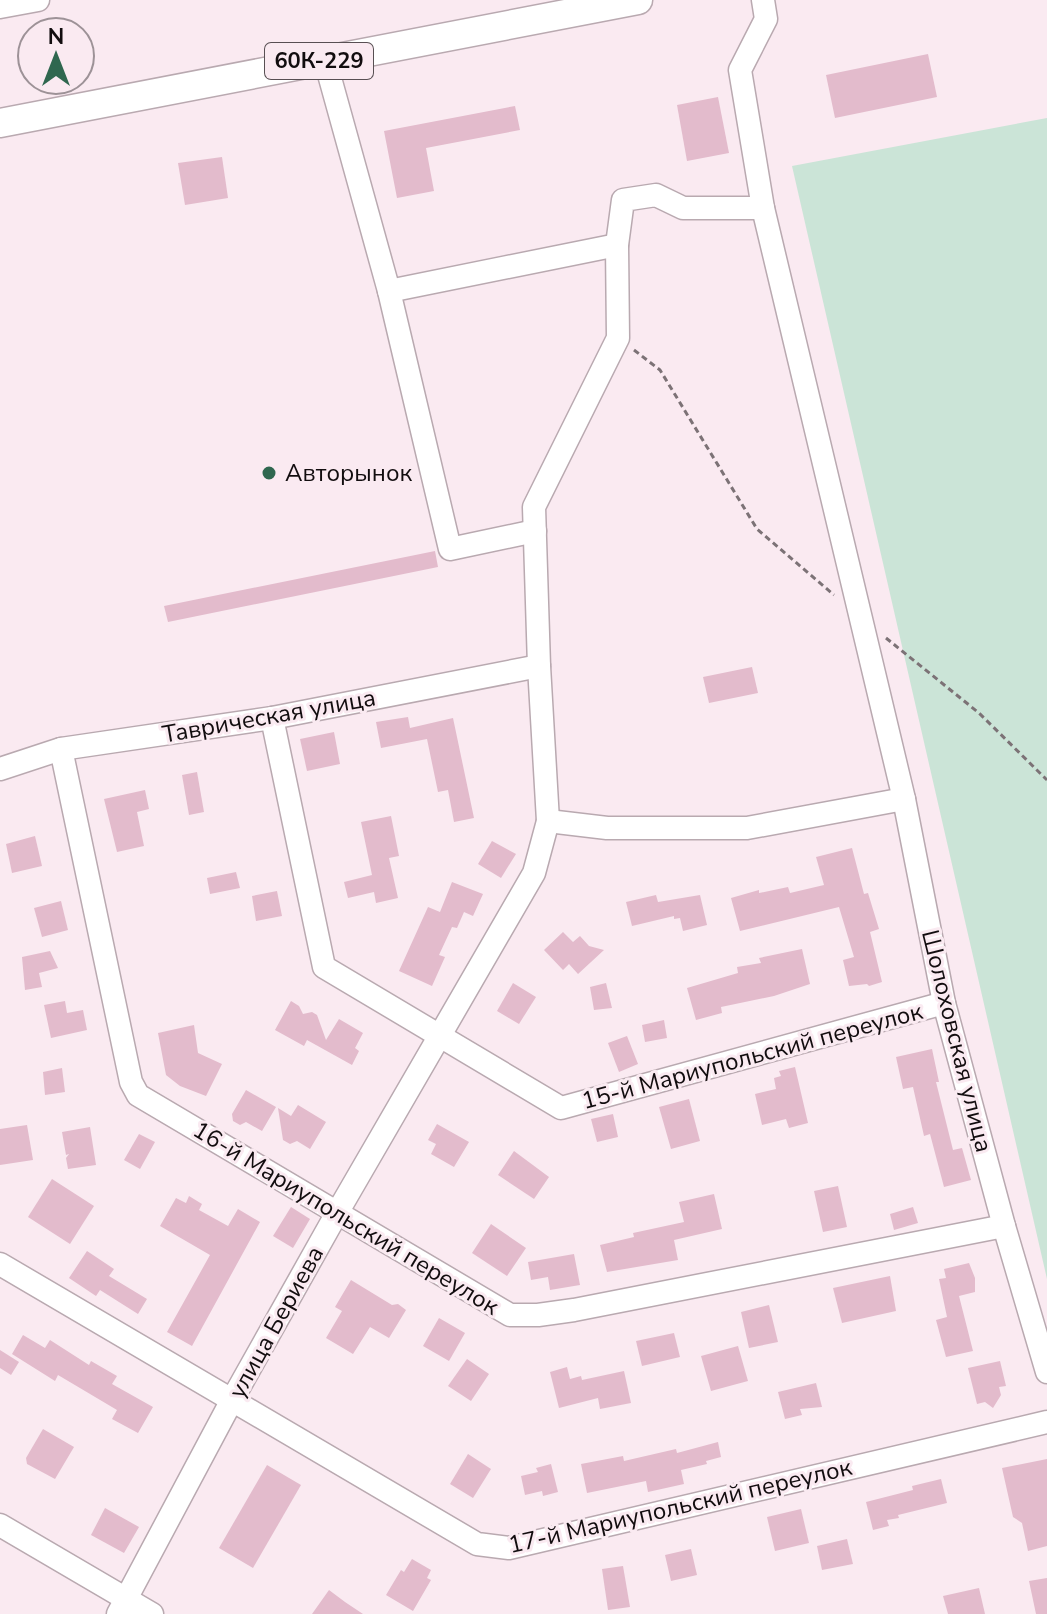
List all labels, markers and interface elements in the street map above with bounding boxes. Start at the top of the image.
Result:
north arrow [16,16,96,96]
text: N [48,22,64,52]
road number: 60К-229 [265,43,373,79]
place label: Авторынок [285,457,412,489]
marker: Авторынок [260,464,278,482]
street label: Таврическая улица [160,681,378,751]
street label: Шолоховская улица [914,927,1000,1155]
street label: 15-й Мариупольский переулок [578,995,926,1117]
street label: 16-й Мариупольский переулок [187,1114,505,1322]
street label: улица Бериева [221,1240,331,1404]
street label: 17-й Мариупольский переулок [505,1451,855,1561]

